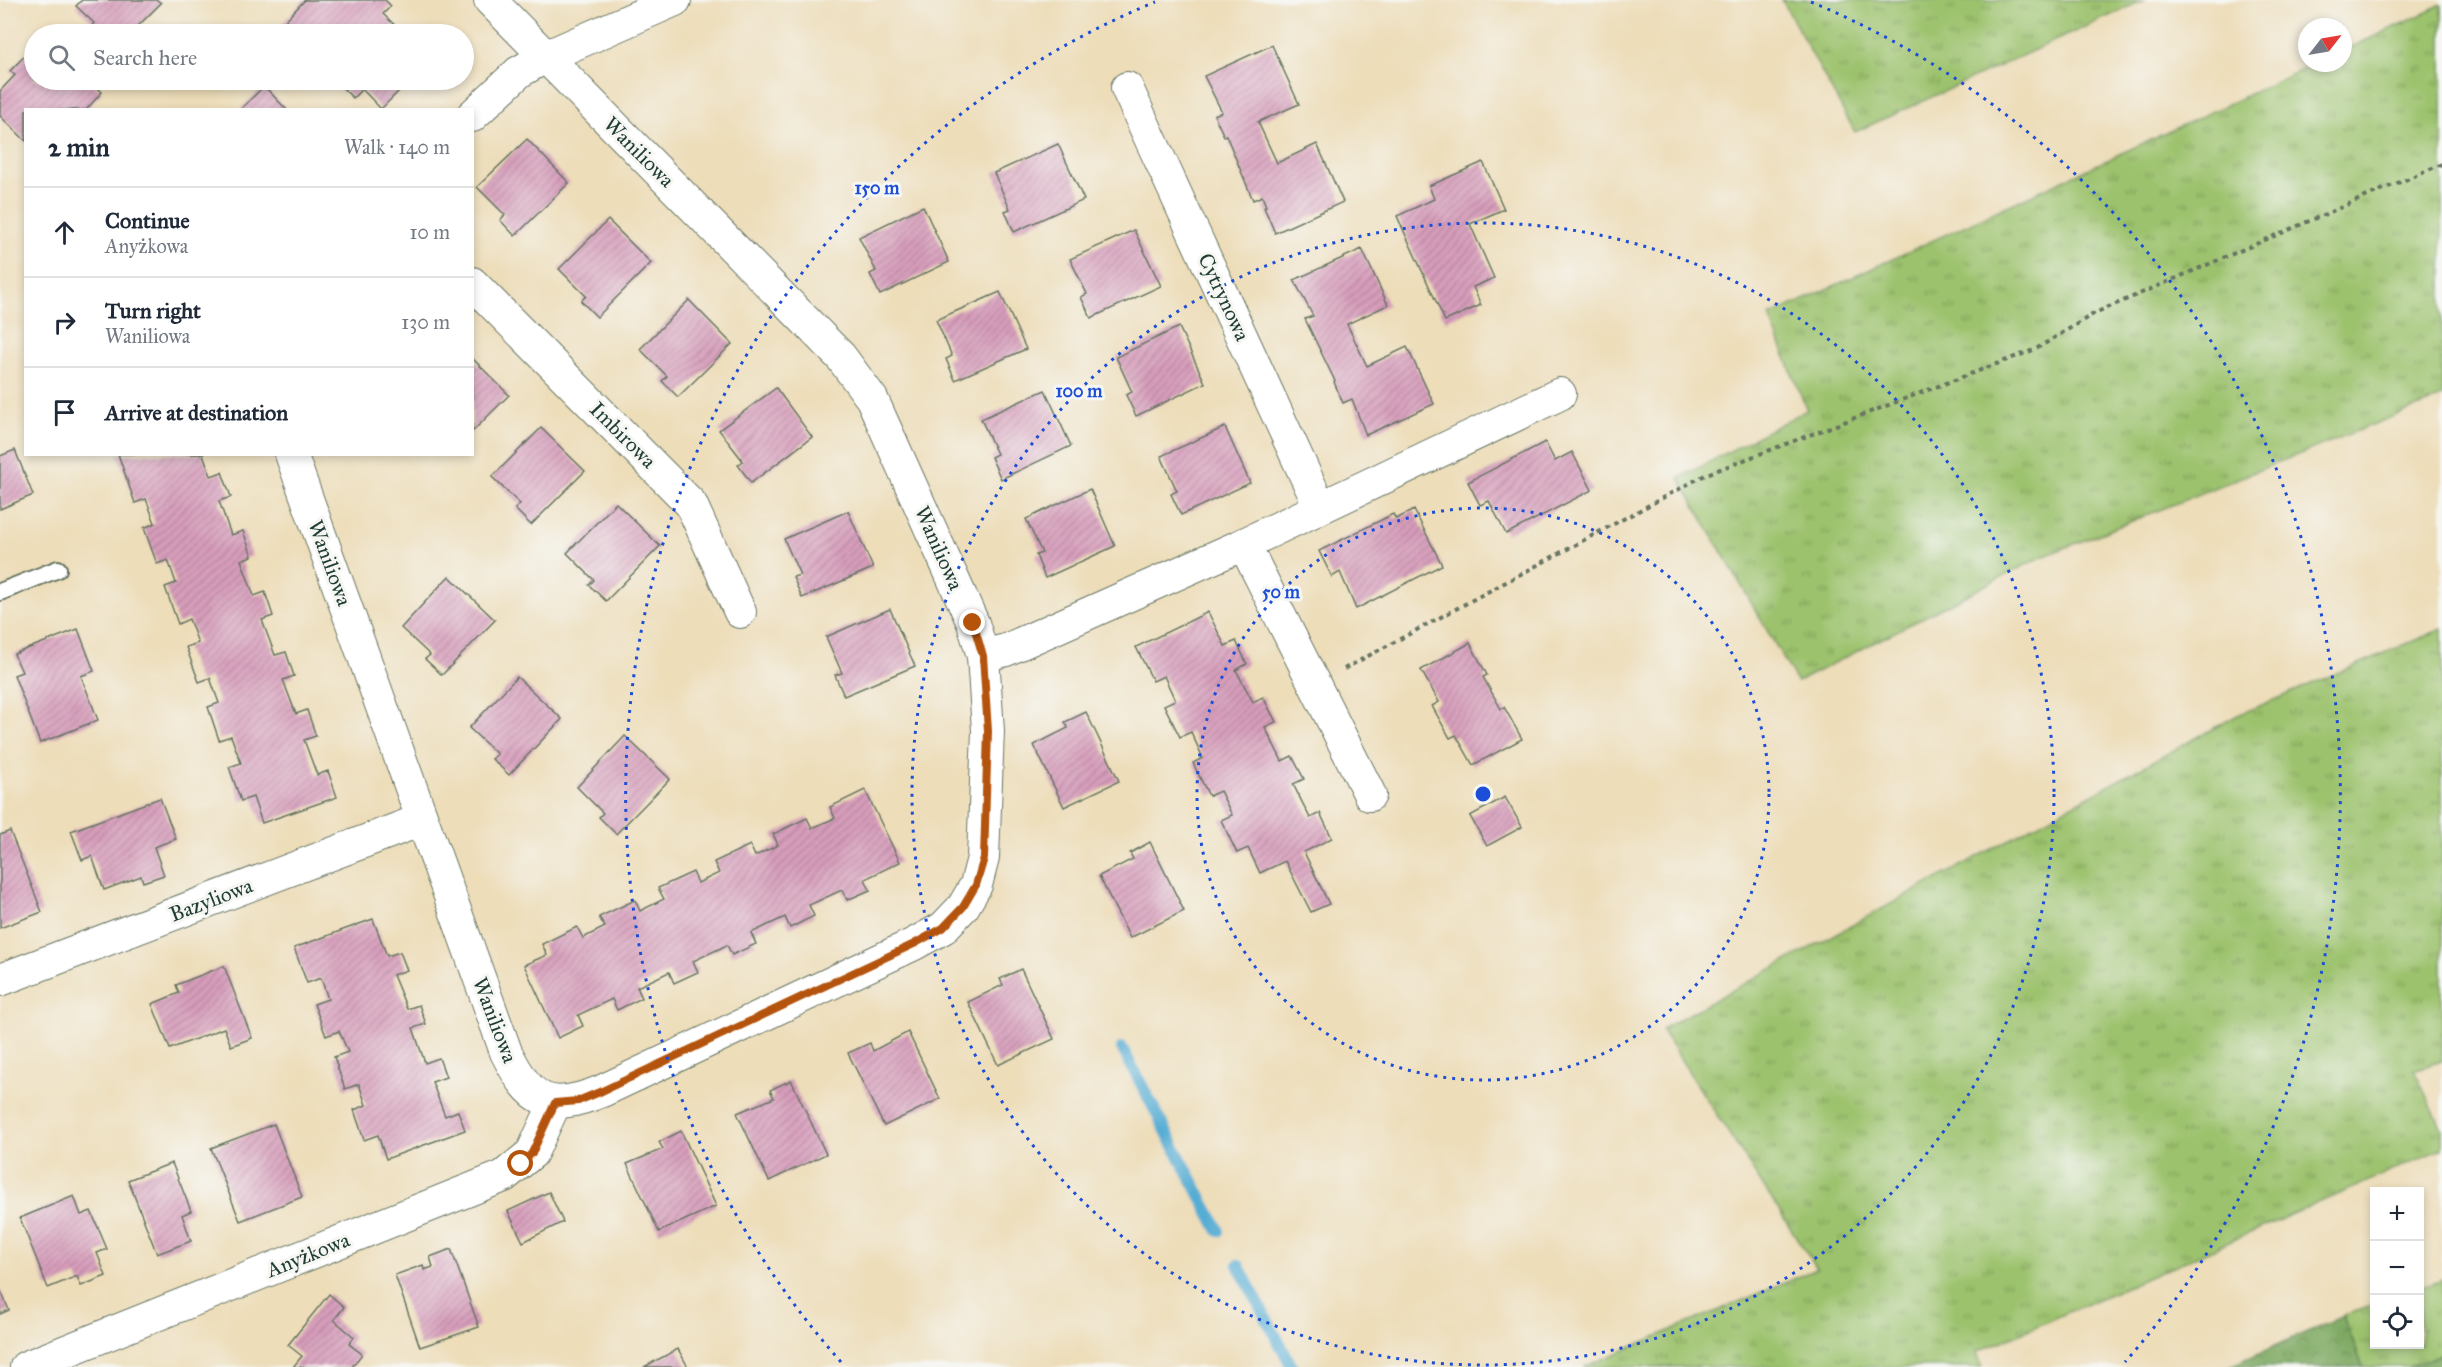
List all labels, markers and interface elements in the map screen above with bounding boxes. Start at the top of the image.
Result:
north arrow [2298,18,2352,72]
search box [24,24,474,90]
icon: search [45,41,78,74]
text: Search here [93,44,197,71]
street label: Waniliowa [598,111,680,193]
text: 2 min [48,131,109,163]
text: Walk · 140 m [344,135,450,159]
text: 150 m [855,177,900,199]
text: Continue [105,207,190,234]
icon: ahead [48,216,81,249]
text: 10 m [409,220,450,244]
text: Anyżkowa [105,234,188,258]
street label: Cytrynowa [1192,249,1256,345]
text: Turn right [105,297,201,324]
icon: right [48,306,81,339]
text: 130 m [401,310,450,334]
text: Waniliowa [105,324,190,348]
text: 100 m [1056,380,1103,402]
icon: arrive [48,396,81,429]
street label: Imbirowa [584,396,662,474]
text: Arrive at destination [105,399,288,426]
street label: Waniliowa [909,502,969,594]
street label: Waniliowa [302,517,358,610]
text: 50 m [1262,581,1301,603]
route end [959,609,985,635]
centre of rings [1473,784,1493,804]
street label: Bazyliowa [166,872,256,928]
street label: Waniliowa [467,974,523,1067]
route start [507,1150,533,1176]
map controls [2370,1187,2424,1349]
button: + [2370,1187,2424,1241]
street label: Anyżkowa [262,1227,354,1284]
button: − [2370,1241,2424,1295]
button: locate [2370,1295,2424,1349]

